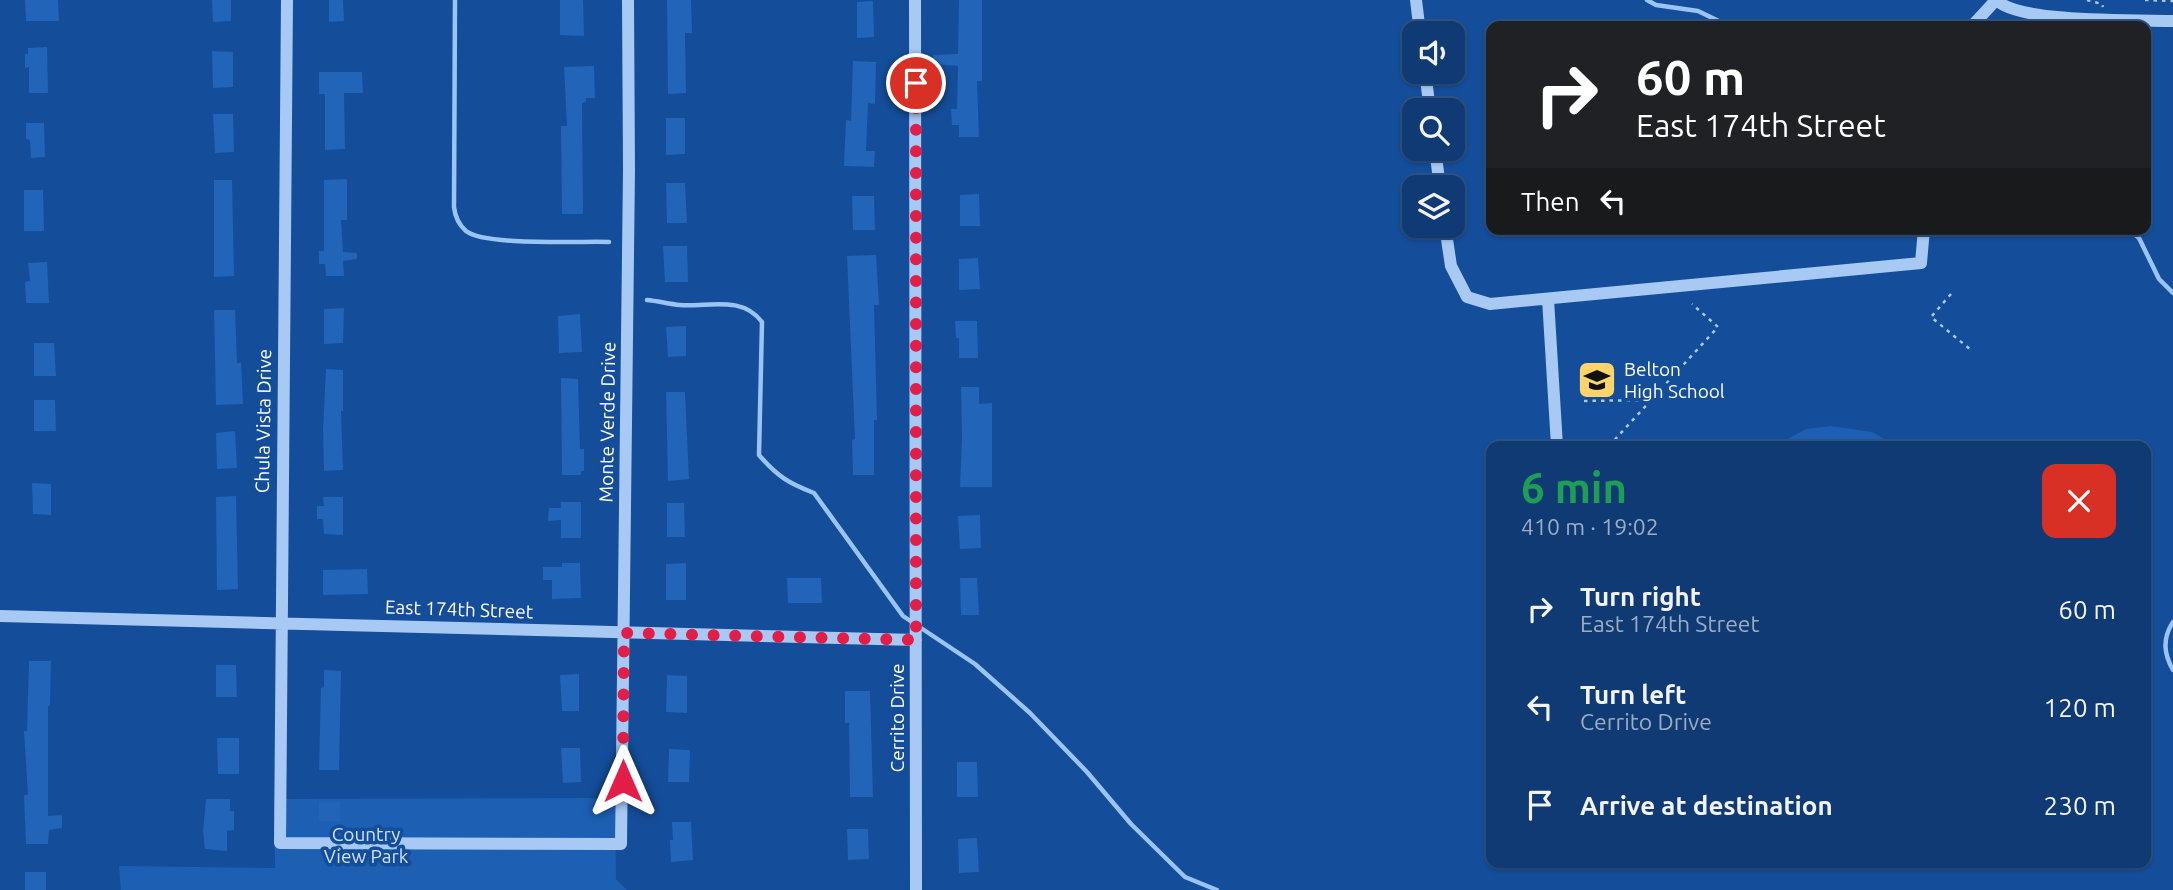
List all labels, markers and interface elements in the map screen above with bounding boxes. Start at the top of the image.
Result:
map controls [1402,21,1465,238]
button: sound [1402,21,1465,84]
icon: right [1521,49,1612,140]
text: 60 m [1636,49,1745,104]
pin [886,53,946,113]
icon: arrive [897,64,935,102]
button: search [1402,98,1465,161]
text: East 174th Street [1636,107,1886,143]
button: layers [1402,175,1465,238]
icon: left [1594,182,1632,220]
text: Then [1521,187,1580,216]
street label: Monte Verde Drive [595,341,619,503]
street label: Chula Vista Drive [251,349,275,493]
place label: Belton High School [1624,358,1725,402]
school or university icon: Belton High School [1576,359,1618,401]
text: 6 min [1521,464,1627,511]
button: close [2042,464,2116,538]
text: 410 m · 19:02 [1521,514,1659,539]
text: Turn right [1580,582,1701,611]
icon: right [1521,590,1559,628]
street label: East 174th Street [384,595,534,623]
text: 60 m [2058,595,2116,624]
text: East 174th Street [1580,611,1760,636]
street label: Cerrito Drive [886,664,908,772]
text: Turn left [1580,680,1686,709]
icon: left [1521,688,1559,726]
text: 120 m [2044,693,2116,722]
text: Cerrito Drive [1580,709,1712,734]
position arrow [586,744,660,818]
icon: arrive [1521,786,1559,824]
text: Arrive at destination [1580,791,1833,820]
text: 230 m [2044,791,2116,820]
park label: Country View Park [324,823,409,867]

